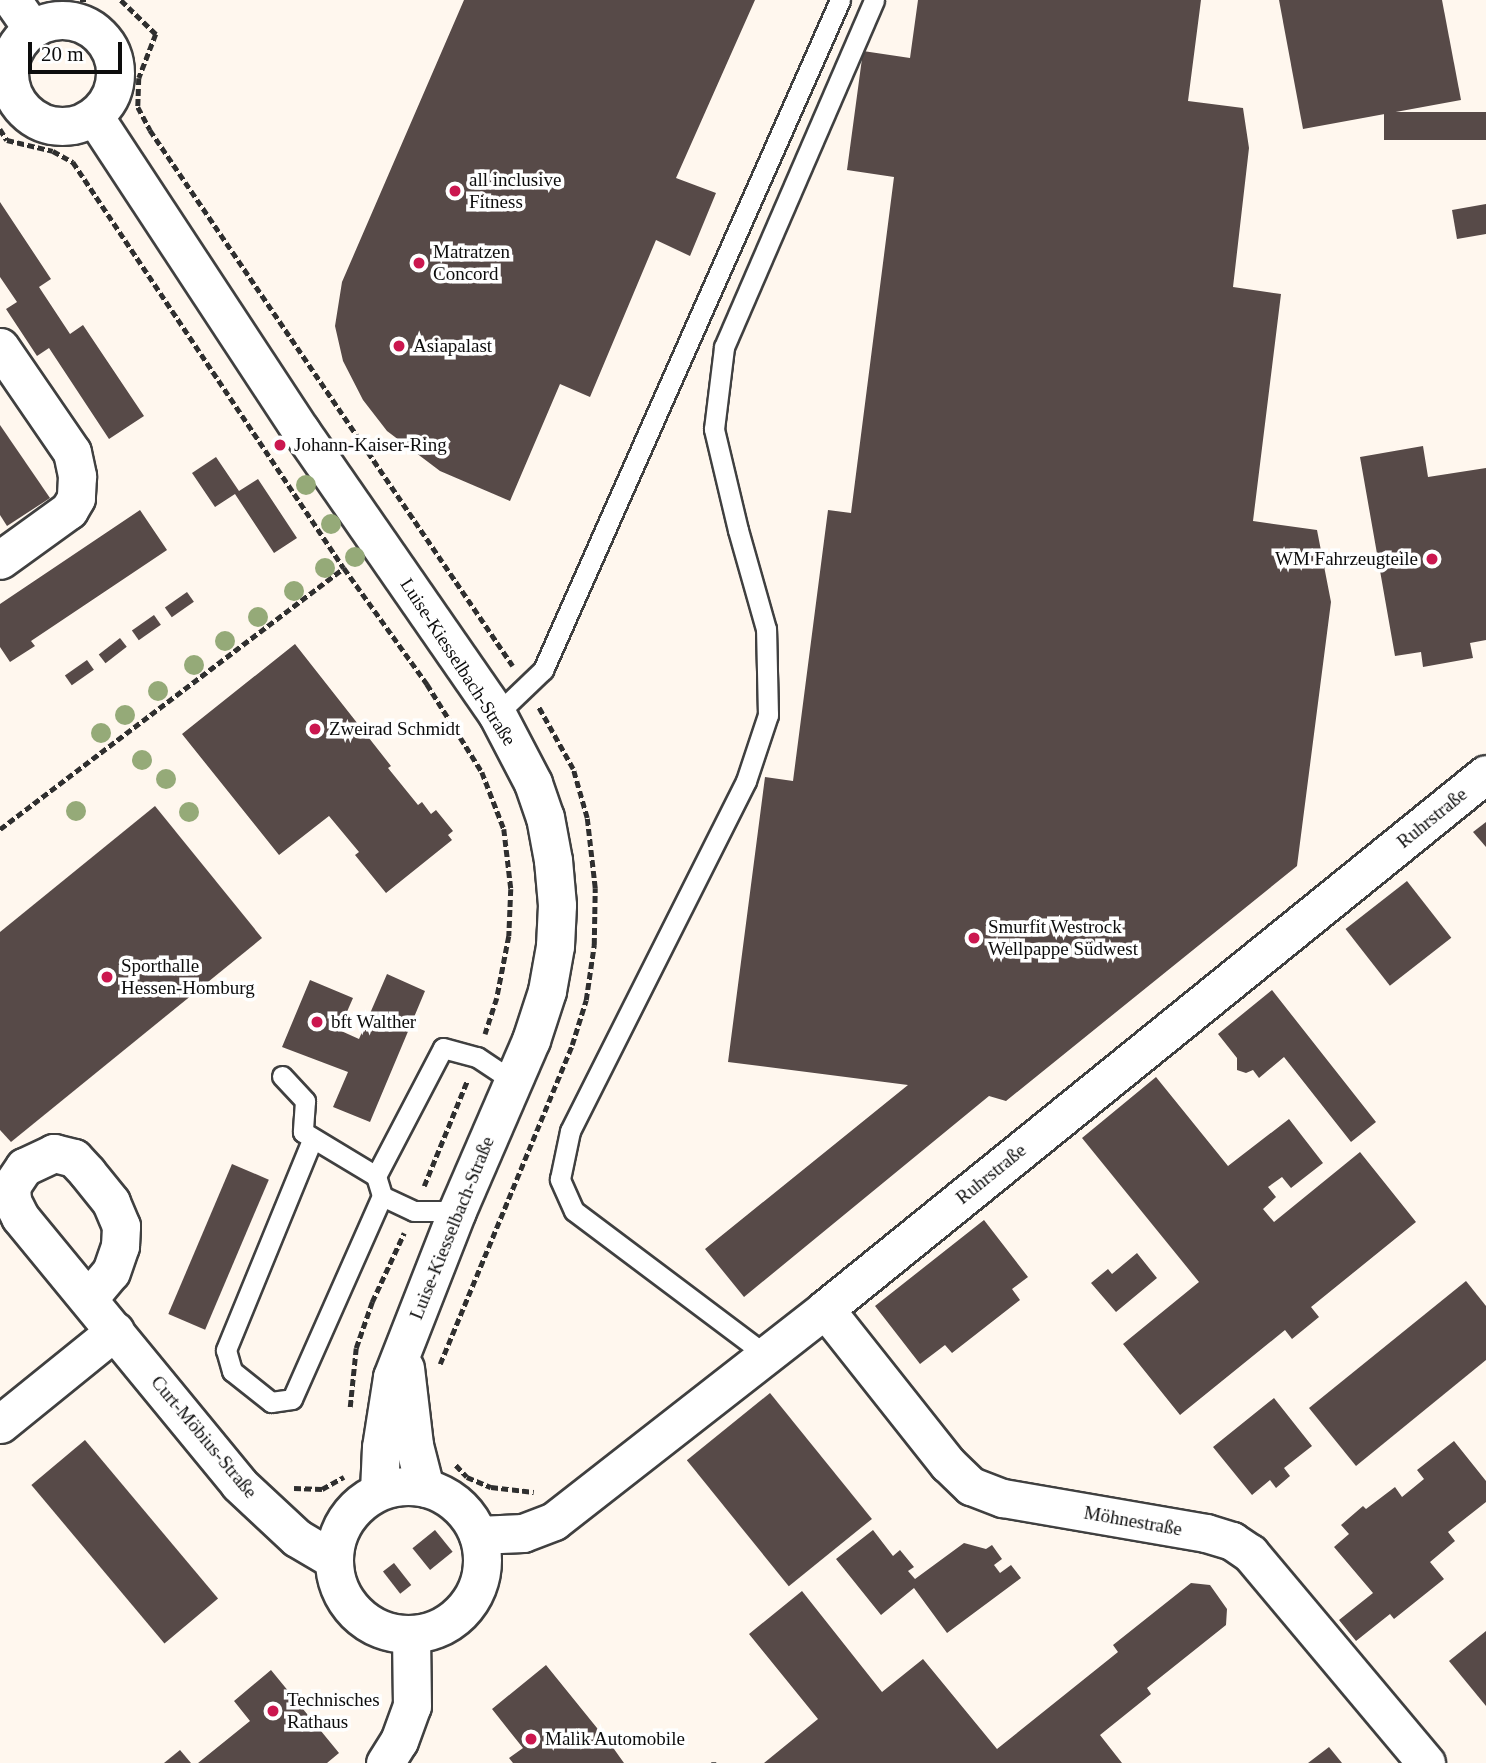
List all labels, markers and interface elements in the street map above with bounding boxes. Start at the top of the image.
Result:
scale bar [32,28,126,72]
text: 20 m [41,42,84,66]
place label: all inclusive Fitness [469,169,561,213]
marker: all inclusive Fitness [447,183,463,199]
place label: Matratzen Concord [433,241,510,285]
marker: Matratzen Concord [411,255,427,271]
place label: Asiapalast [413,335,492,357]
marker: Asiapalast [391,338,407,354]
place label: Johann-Kaiser-Ring [294,434,447,456]
marker: Johann-Kaiser-Ring [272,437,288,453]
place label: WM Fahrzeugteile [1275,548,1418,570]
marker: WM Fahrzeugteile [1424,551,1440,567]
street label: Luise-Kiesselbach-Straße [395,574,521,750]
place label: Zweirad Schmidt [329,718,460,740]
marker: Zweirad Schmidt [307,721,323,737]
street label: Ruhrstraße [1392,783,1472,853]
place label: Smurfit Westrock Wellpappe Südwest [988,916,1138,960]
marker: Smurfit Westrock Wellpappe Südwest [966,930,982,946]
place label: Sporthalle Hessen-Homburg [121,955,255,999]
marker: Sporthalle Hessen-Homburg [99,969,115,985]
place label: bft Walther [331,1011,417,1033]
marker: bft Walther [309,1014,325,1030]
street label: Luise-Kiesselbach-Straße [405,1133,499,1323]
street label: Ruhrstraße [951,1139,1031,1209]
street label: Curt-Möbius-Straße [146,1371,262,1503]
street label: Möhnestraße [1082,1501,1184,1541]
place label: Technisches Rathaus [287,1689,380,1733]
marker: Technisches Rathaus [265,1703,281,1719]
place label: Malik Automobile [545,1728,686,1750]
marker: Malik Automobile [523,1731,539,1747]

